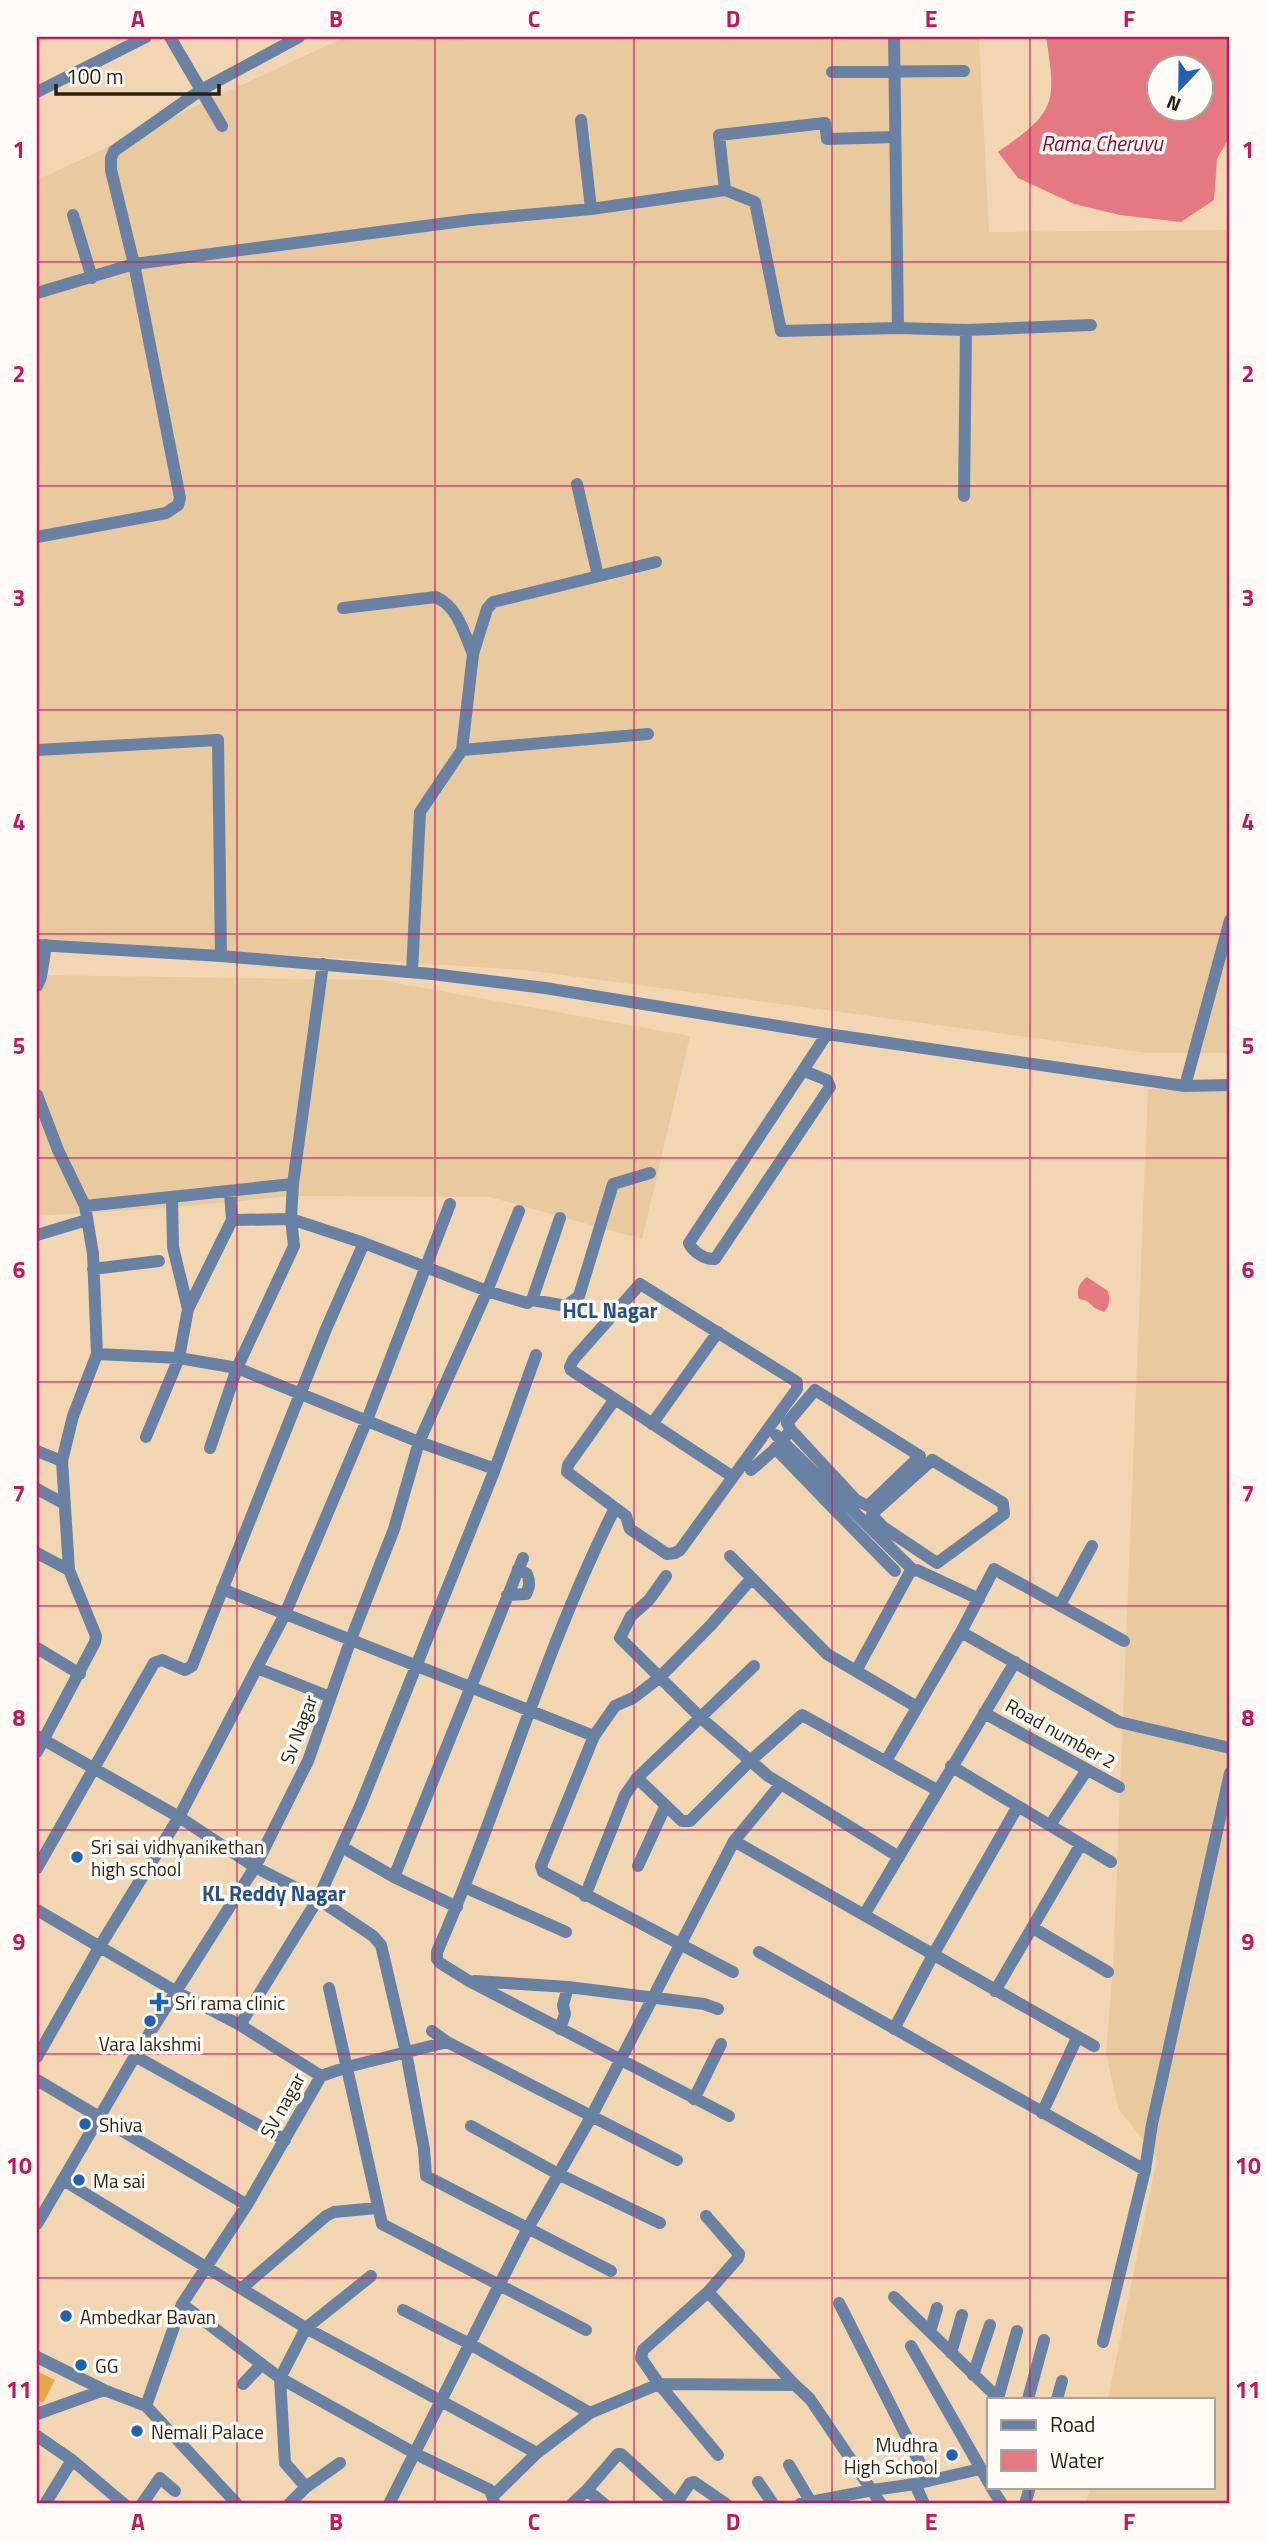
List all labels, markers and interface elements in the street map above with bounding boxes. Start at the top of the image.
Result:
text: A [131,1,145,36]
text: B [329,1,343,36]
text: C [528,1,540,36]
text: D [726,1,740,36]
text: E [925,1,937,36]
text: F [1123,1,1135,36]
scale bar [56,52,219,96]
north arrow [1144,52,1214,122]
text: 100 m [66,60,123,92]
text: N [1162,88,1185,120]
water label: Rama Cheruvu [1041,127,1164,159]
text: 1 [13,132,25,167]
text: 1 [1242,132,1254,167]
text: 2 [13,356,25,391]
text: 2 [1242,356,1254,391]
text: 3 [13,580,25,615]
text: 3 [1242,580,1254,615]
text: 4 [13,804,25,839]
text: 4 [1242,804,1254,839]
text: 5 [13,1028,25,1063]
text: 5 [1242,1028,1254,1063]
text: 6 [13,1252,26,1287]
text: 6 [1242,1252,1255,1287]
district label: HCL Nagar [562,1294,658,1326]
text: 7 [13,1476,25,1511]
text: 7 [1242,1476,1254,1511]
street label: Sv Nagar [272,1690,325,1768]
street label: Road number 2 [1000,1691,1122,1775]
text: 8 [13,1700,26,1735]
text: 8 [1242,1700,1255,1735]
place label: Sri sai vidhyanikethan high school [91,1832,264,1883]
marker: Sri sai vidhyanikethan high school [69,1849,85,1865]
district label: KL Reddy Nagar [202,1877,346,1909]
text: 9 [13,1924,26,1959]
text: 9 [1242,1924,1255,1959]
place label: Sri rama clinic [175,1988,285,2017]
marker: Sri rama clinic [149,1992,169,2012]
marker: Vara lakshmi [142,2013,158,2029]
place label: Vara lakshmi [99,2029,201,2058]
street label: SV nagar [252,2067,312,2143]
place label: Shiva [99,2110,143,2139]
marker: Shiva [77,2116,93,2132]
text: 10 [6,2148,32,2183]
text: 10 [1235,2148,1261,2183]
place label: Ma sai [93,2166,145,2195]
marker: Ma sai [71,2172,87,2188]
place label: Ambedkar Bavan [80,2302,216,2331]
marker: Ambedkar Bavan [58,2308,74,2324]
place label: GG [95,2351,118,2380]
marker: GG [73,2357,89,2373]
text: 11 [6,2372,32,2407]
text: 11 [1235,2372,1261,2407]
legend [987,2398,1214,2488]
text: Road [1050,2408,1095,2440]
place label: Nemali Palace [151,2417,264,2446]
marker: Nemali Palace [129,2423,145,2439]
place label: Mudhra High School [844,2430,938,2481]
text: Water [1050,2444,1104,2476]
marker: Mudhra High School [944,2447,960,2463]
text: A [131,2504,145,2539]
text: B [329,2504,343,2539]
text: C [528,2504,540,2539]
text: D [726,2504,740,2539]
text: E [925,2504,937,2539]
text: F [1123,2504,1135,2539]

